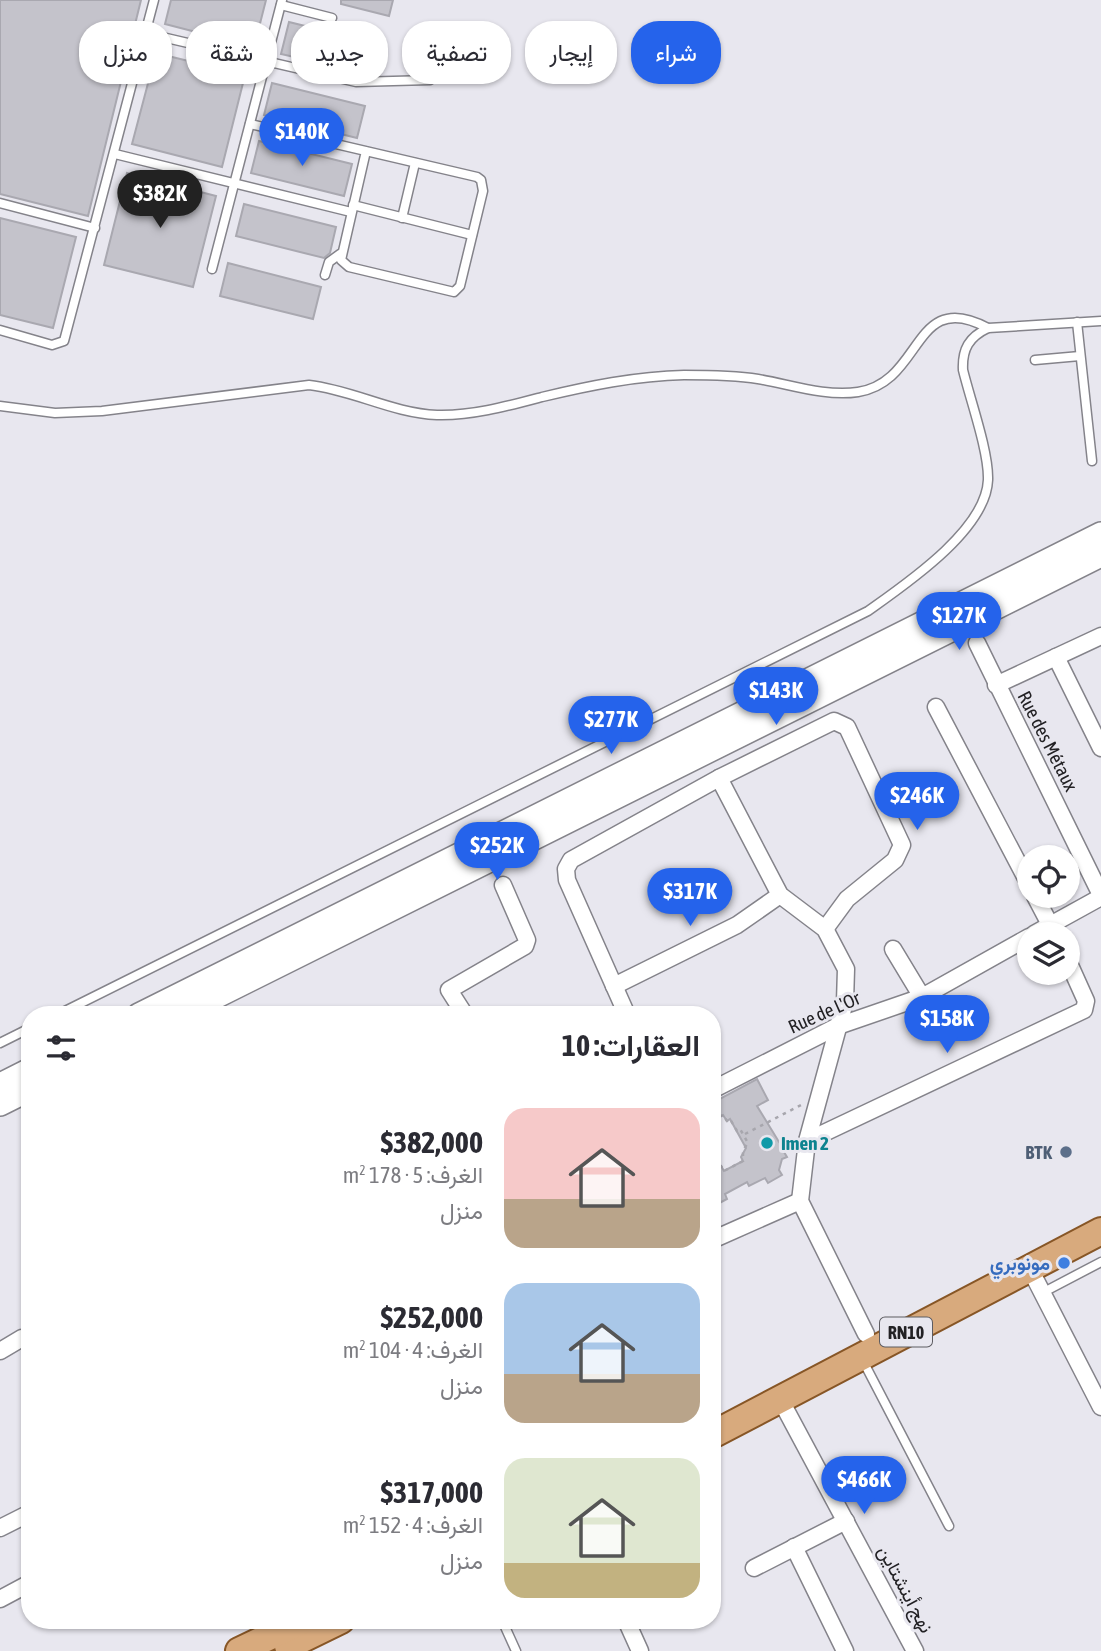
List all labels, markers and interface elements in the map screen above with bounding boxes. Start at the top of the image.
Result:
chip: منزل [79,21,172,84]
chip: شقة [186,21,277,84]
chip: جديد [291,21,388,84]
chip: تصفية [402,21,511,84]
chip: إيجار [525,21,617,84]
chip: شراء [631,21,721,84]
pin: $140K [253,108,351,168]
text: $140K [275,118,329,144]
pin: $382K [111,170,209,230]
text: $382K [133,180,187,206]
pin: $127K [910,592,1008,652]
text: $127K [932,602,986,628]
pin: $143K [727,668,825,727]
text: $143K [749,677,803,703]
street label: Rue des Métaux [1013,687,1083,795]
pin: $277K [562,696,660,756]
text: $277K [584,706,638,732]
pin: $246K [868,772,966,832]
text: $246K [890,782,944,808]
pin: $252K [448,822,546,882]
text: $252K [470,832,524,858]
map controls [1017,845,1080,985]
button: locate [1017,845,1080,908]
pin: $317K [641,869,739,928]
text: $317K [663,878,717,904]
button: layers [1017,922,1080,985]
street label: Rue de L'Or [785,986,864,1038]
pin: $158K [898,996,996,1055]
text: $158K [920,1005,974,1031]
text: العقارات: 10 [562,1028,700,1062]
icon: filters [42,1029,80,1067]
text: $382,000 [380,1125,483,1159]
place label: Imen 2 [781,1132,829,1154]
marker: Imen 2 [759,1135,775,1151]
icon: home [560,1136,644,1220]
place label: BTK [1025,1141,1053,1163]
marker: BTK [1058,1144,1074,1160]
text: الغرف: 5 · 178 m² [343,1162,483,1188]
text: منزل [440,1198,483,1224]
place label: مونوبري [990,1252,1050,1280]
marker: مونوبري [1056,1255,1072,1271]
text: $252,000 [380,1300,483,1334]
icon: home [560,1311,644,1395]
road number: RN10 [880,1317,932,1346]
text: الغرف: 4 · 104 m² [343,1337,483,1363]
text: منزل [440,1373,483,1399]
pin: $466K [815,1456,913,1516]
text: $466K [837,1466,891,1492]
text: $317,000 [380,1475,483,1509]
icon: home [560,1486,644,1570]
text: الغرف: 4 · 152 m² [343,1512,483,1538]
street label: نهج أينشتاين [871,1542,938,1638]
text: منزل [440,1548,483,1574]

